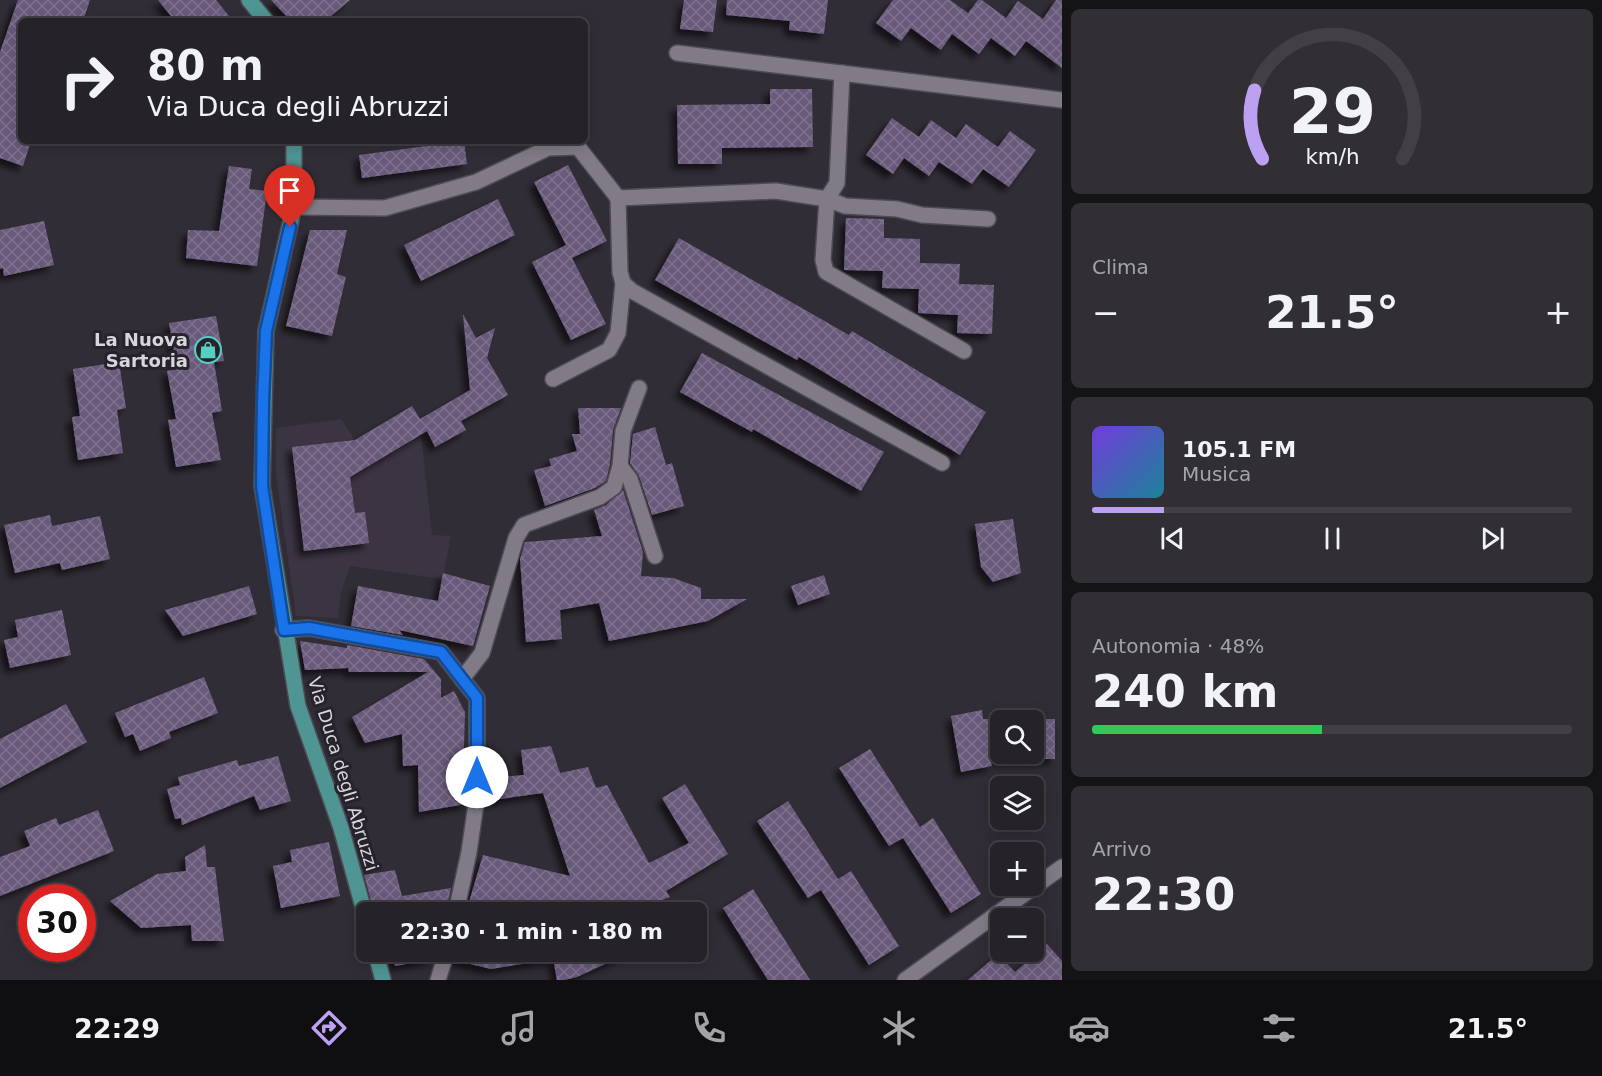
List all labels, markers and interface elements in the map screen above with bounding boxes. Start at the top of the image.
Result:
text: 80 m [147,41,264,90]
icon: right [48,42,126,120]
text: 29 [1289,75,1375,148]
text: Via Duca degli Abruzzi [147,91,450,122]
text: km/h [1305,144,1359,169]
pin [264,165,315,227]
icon: arrive [273,174,306,207]
text: Clima [1092,255,1149,279]
text: 21.5° [1265,286,1399,339]
text: − [1092,293,1120,332]
text: + [1544,293,1572,332]
place label: La Nuova Sartoria [94,329,188,371]
shop icon: La Nuova Sartoria [193,335,223,365]
text: 105.1 FM [1182,437,1296,462]
text: Musica [1182,462,1251,486]
icon: previous [1156,522,1189,555]
icon: pause [1316,522,1349,555]
icon: next [1476,522,1509,555]
text: Autonomia · 48% [1092,634,1264,658]
text: 240 km [1092,665,1278,718]
street label: Via Duca degli Abruzzi [304,674,383,873]
map controls [990,710,1044,962]
button: search [990,710,1044,764]
position arrow [445,745,509,809]
button: layers [990,776,1044,830]
text: Arrivo [1092,837,1151,861]
button: + [990,842,1044,896]
text: 22:30 [1092,868,1235,921]
speed limit sign: 30 [18,884,96,962]
button: − [990,908,1044,962]
text: 22:30 · 1 min · 180 m [400,919,663,944]
icon: directions [308,1007,350,1049]
icon: music [498,1007,540,1049]
icon: phone [688,1007,730,1049]
icon: climate [878,1007,920,1049]
icon: car [1068,1007,1110,1049]
icon: filters [1258,1007,1300,1049]
text: 22:29 [74,1013,160,1044]
text: 21.5° [1448,1013,1528,1044]

